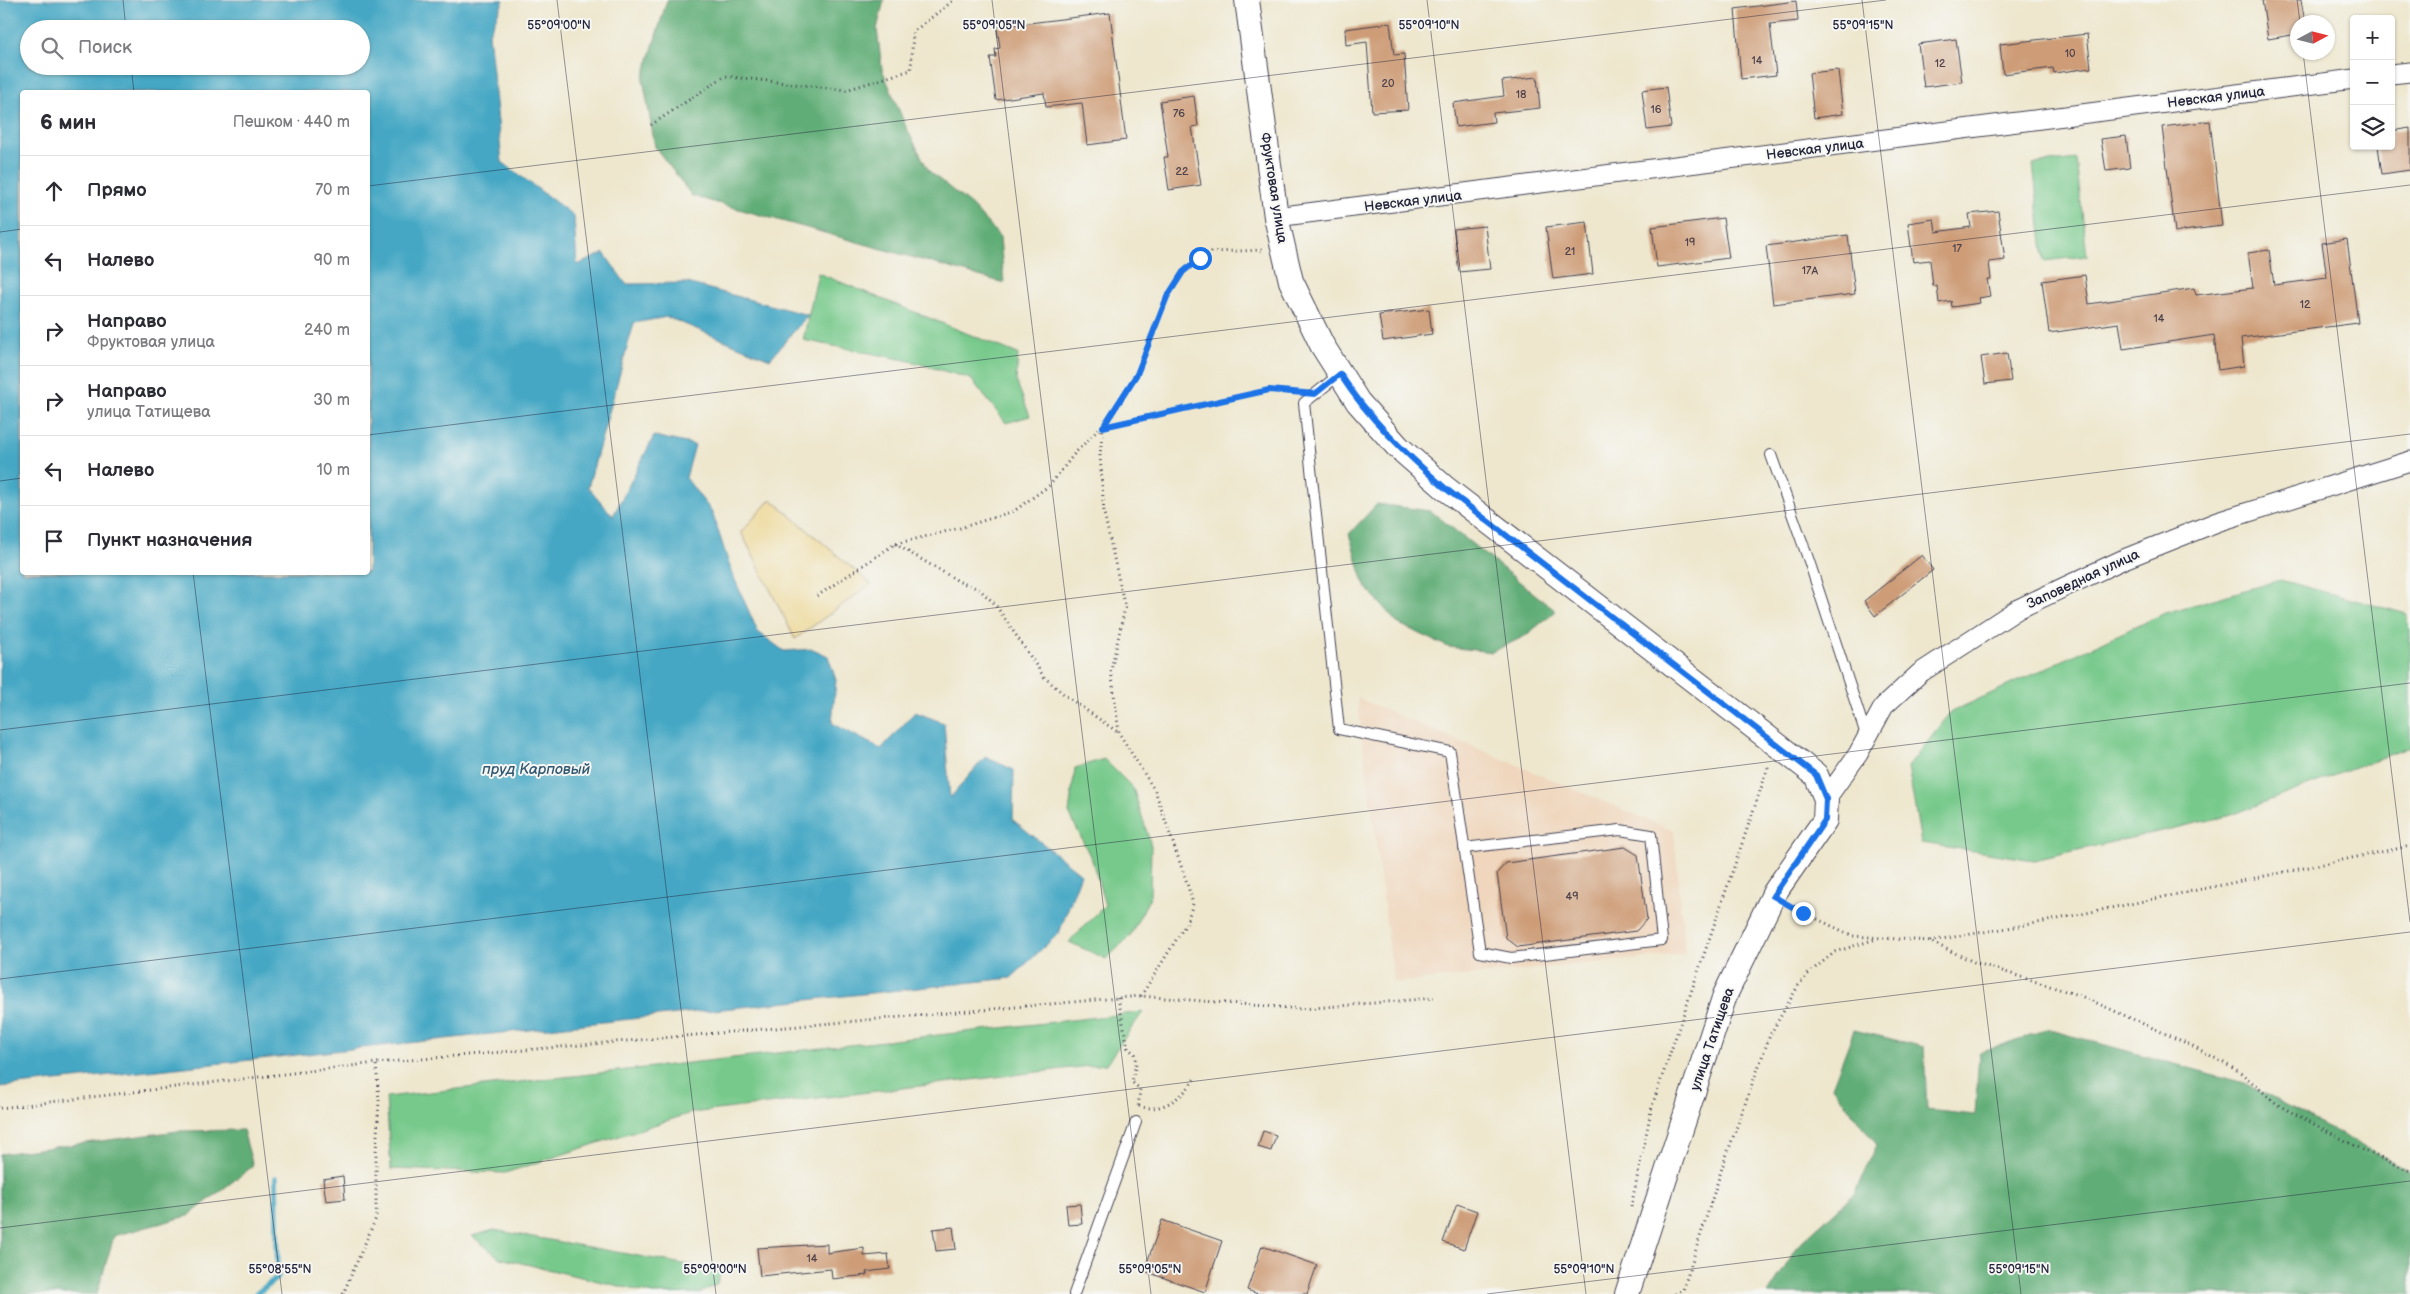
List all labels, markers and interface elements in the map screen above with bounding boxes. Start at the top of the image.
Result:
north arrow [2290,15,2335,60]
map controls [2350,15,2395,150]
button: + [2350,15,2395,60]
text: 55°09'00"N [527,18,591,33]
text: 55°09'05"N [962,18,1026,33]
text: 55°09'10"N [1398,18,1460,33]
text: 55°09'15"N [1833,18,1893,33]
search box [20,20,370,75]
icon: search [38,34,66,62]
text: Поиск [78,36,132,59]
house number: 10 [2065,47,2076,60]
house number: 14 [1752,54,1763,67]
house number: 12 [1935,57,1946,70]
button: − [2350,60,2395,105]
house number: 20 [1382,77,1395,90]
street label: Невская улица [2166,82,2266,111]
house number: 18 [1516,88,1526,101]
house number: 16 [1651,103,1662,116]
button: layers [2350,105,2395,150]
house number: 76 [1173,107,1185,120]
text: 6 мин [40,110,96,135]
text: Пешком · 440 m [233,113,350,132]
street label: Фруктовая улица [1257,131,1291,245]
street label: Невская улица [1765,134,1865,163]
house number: 22 [1176,165,1189,178]
icon: ahead [40,177,68,205]
text: Прямо [87,179,147,202]
text: 70 m [315,181,350,200]
street label: Невская улица [1363,186,1463,215]
house number: 19 [1685,236,1695,249]
house number: 17 [1952,242,1962,255]
house number: 21 [1565,245,1575,258]
icon: left [40,247,68,275]
route start [1189,247,1212,270]
text: Налево [87,249,154,272]
text: 90 m [314,251,350,270]
house number: 17А [1802,264,1818,277]
house number: 12 [2300,298,2311,311]
text: Направо [87,310,167,333]
house number: 14 [2154,312,2165,325]
icon: right [40,317,68,345]
text: 240 m [304,321,350,340]
text: Фруктовая улица [87,333,215,352]
text: Направо [87,380,167,403]
icon: right [40,387,68,415]
text: 30 m [313,391,350,410]
text: улица Татищева [87,403,211,422]
icon: left [40,457,68,485]
text: Налево [87,459,154,482]
text: 10 m [317,461,350,480]
icon: arrive [40,527,68,555]
text: Пункт назначения [87,529,252,552]
street label: Заповедная улица [2024,545,2143,612]
water label: пруд Карповый [482,760,590,779]
house number: 49 [1565,890,1579,903]
route end [1792,902,1815,925]
street label: улица Татищева [1686,984,1738,1093]
house number: 14 [807,1252,818,1265]
text: 55°08'55"N [248,1262,312,1277]
text: 55°09'00"N [683,1262,747,1277]
text: 55°09'05"N [1118,1262,1182,1277]
text: 55°09'10"N [1553,1262,1615,1277]
text: 55°09'15"N [1989,1262,2049,1277]

